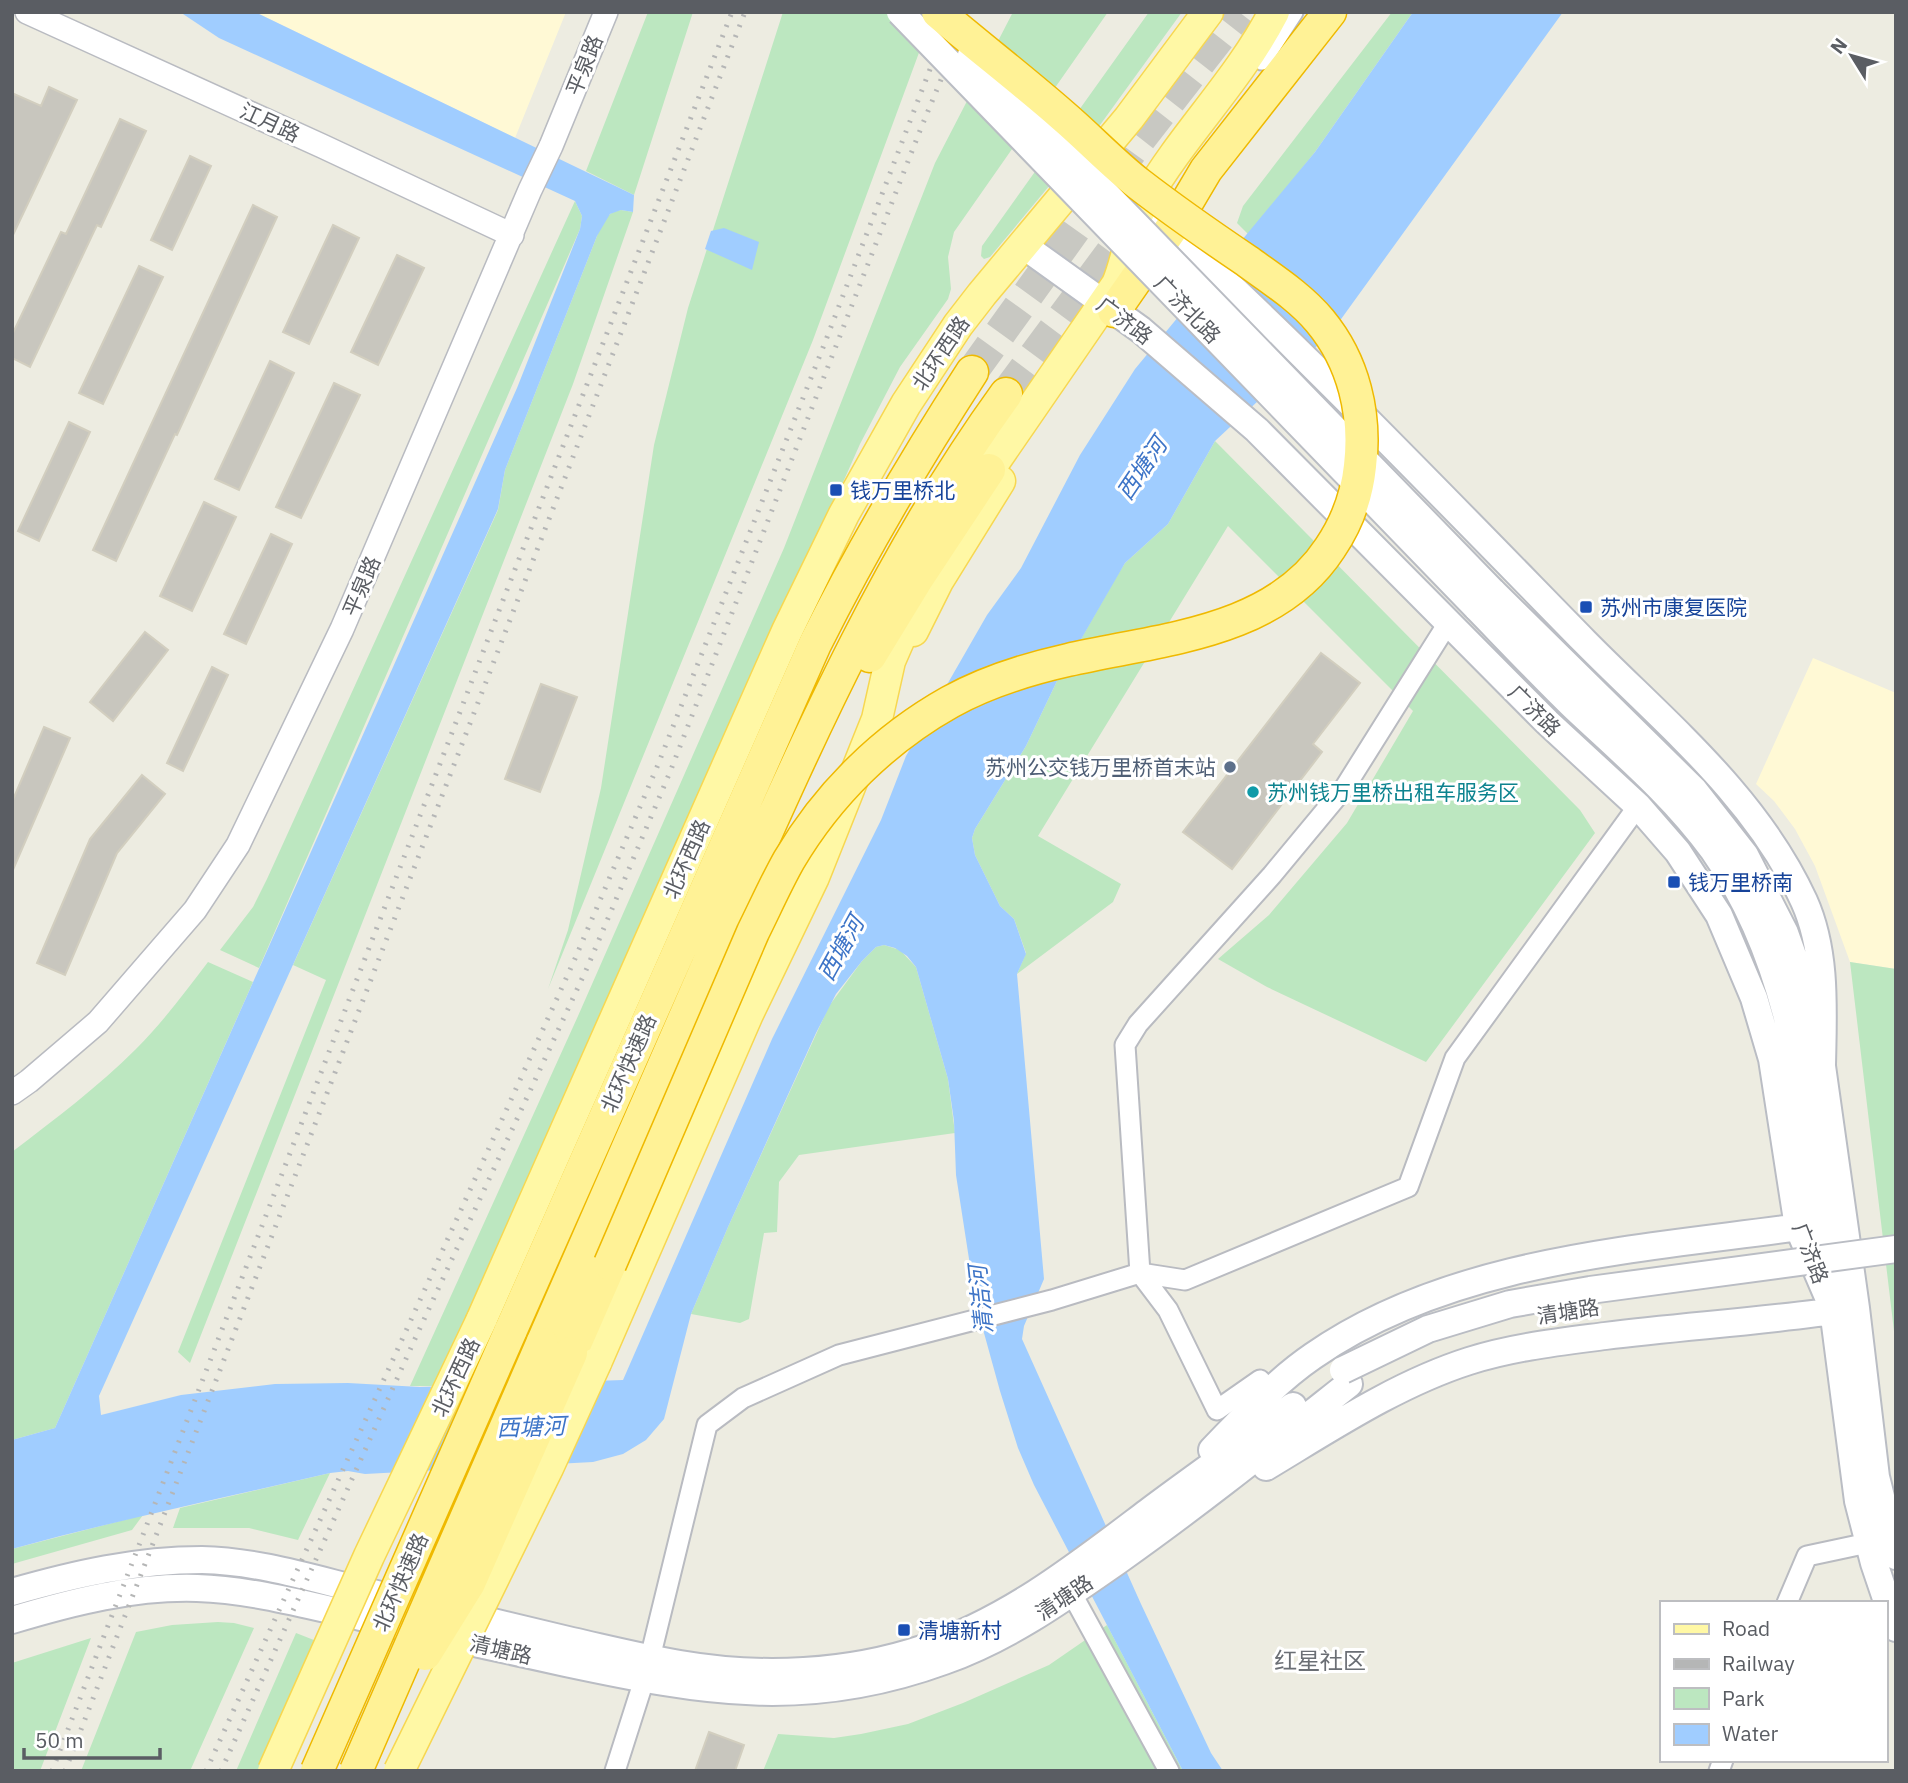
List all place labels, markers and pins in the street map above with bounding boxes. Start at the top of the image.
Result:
place label: 钱万里桥北 [850,476,955,504]
marker: 钱万里桥北 [828,482,844,498]
place label: 苏州市康复医院 [1600,593,1747,621]
marker: 苏州市康复医院 [1578,599,1594,615]
place label: 苏州公交钱万里桥首末站 [985,753,1216,781]
marker: 苏州公交钱万里桥首末站 [1222,759,1238,775]
place label: 苏州钱万里桥出租车服务区 [1267,778,1519,806]
marker: 苏州钱万里桥出租车服务区 [1245,784,1261,800]
place label: 钱万里桥南 [1688,868,1793,896]
marker: 钱万里桥南 [1666,874,1682,890]
place label: 清塘新村 [918,1616,1002,1644]
marker: 清塘新村 [896,1622,912,1638]

